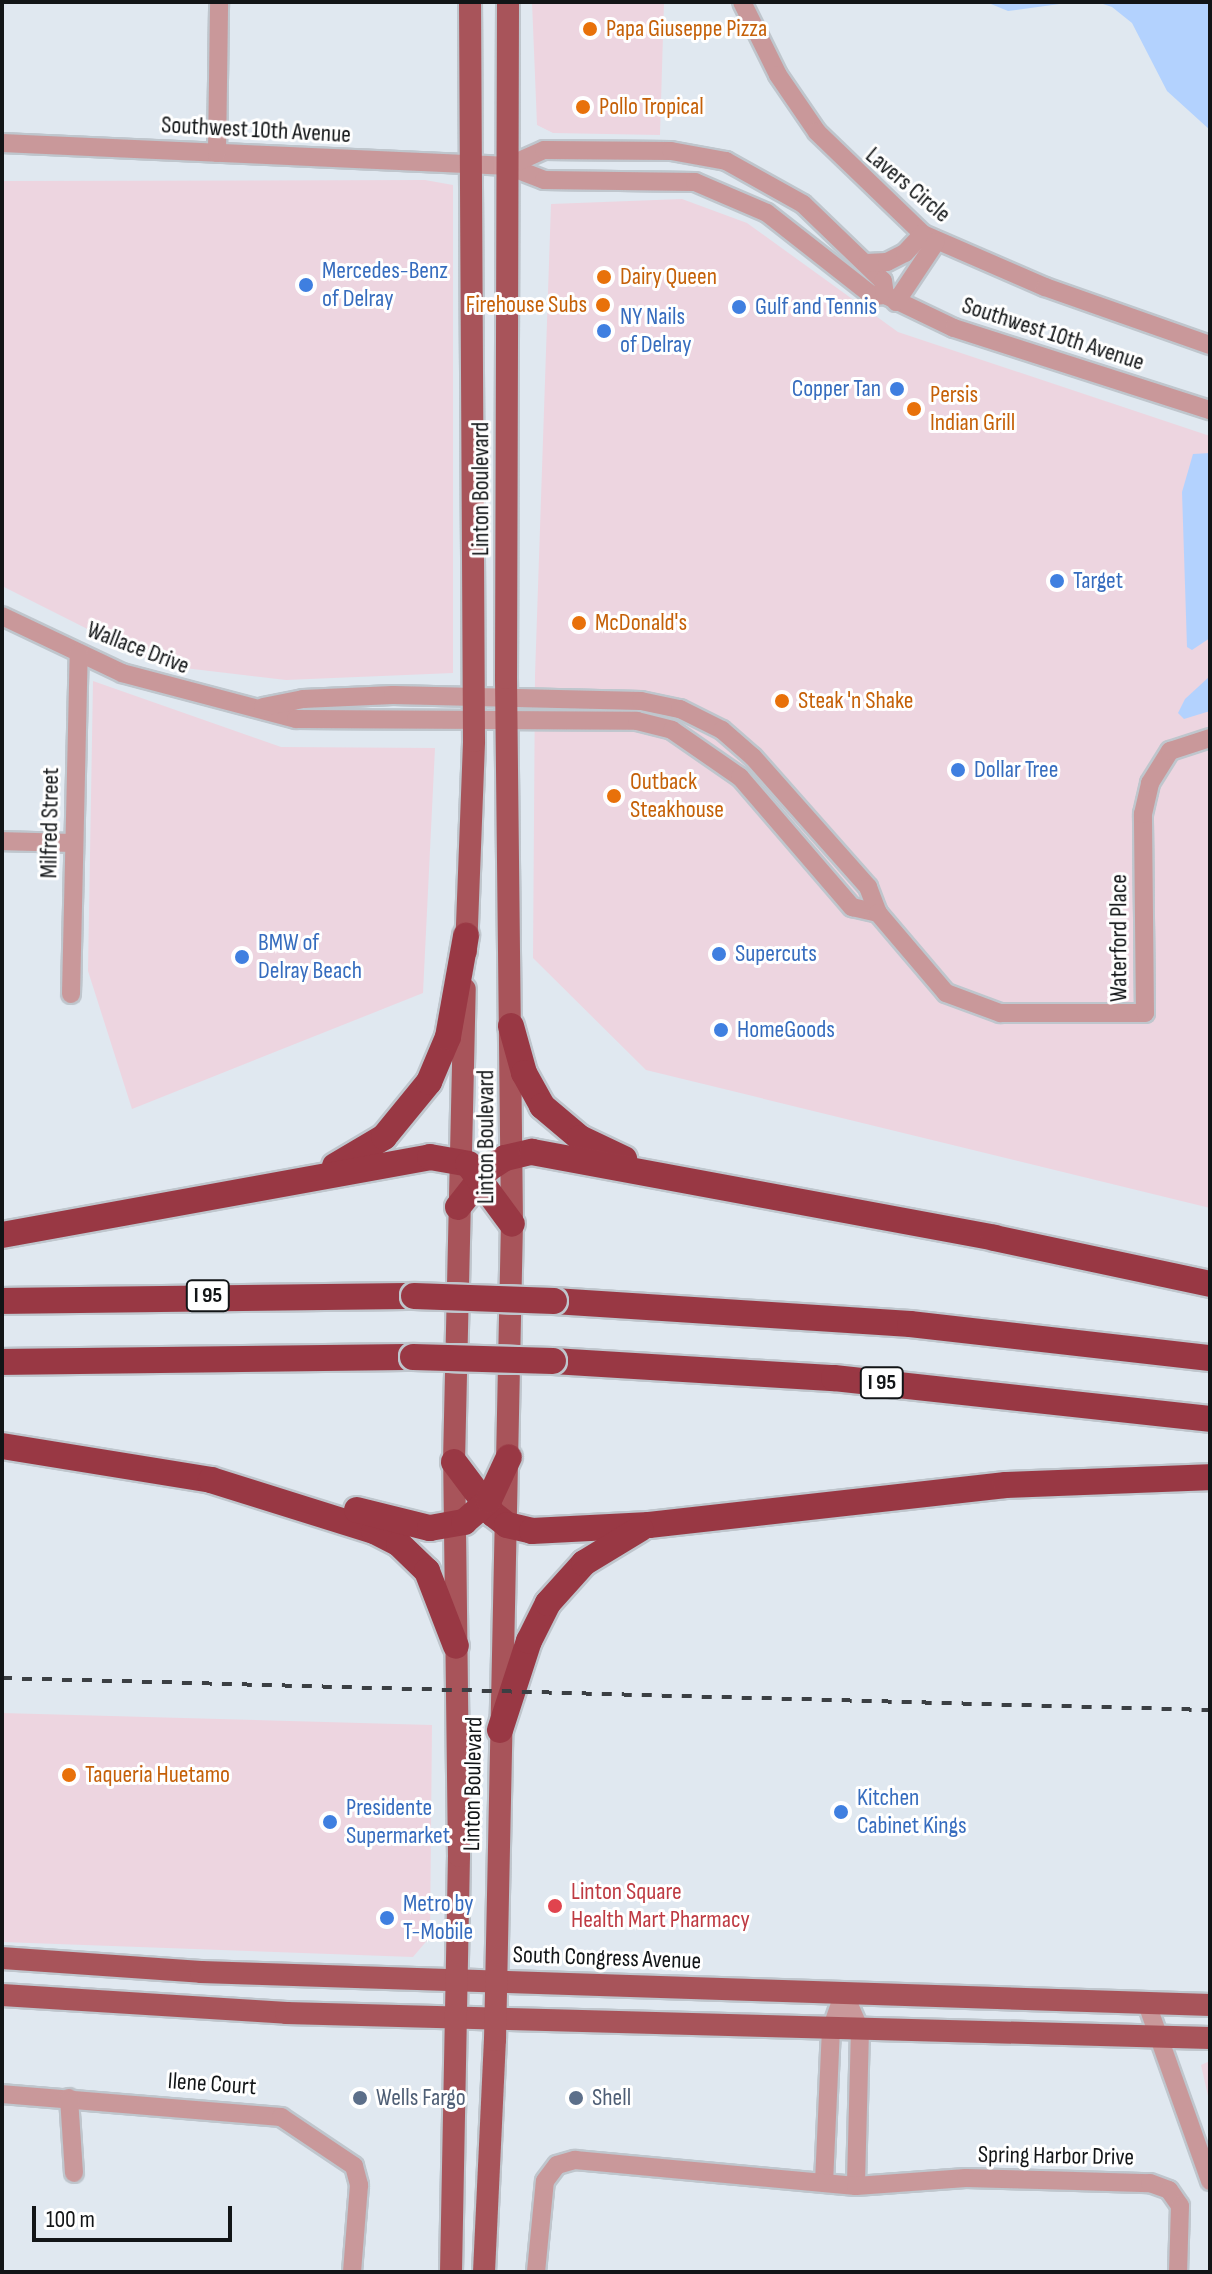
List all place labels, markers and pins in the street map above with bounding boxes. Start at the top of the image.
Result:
place label: Papa Giuseppe Pizza [606,15,767,43]
marker: Papa Giuseppe Pizza [581,20,599,38]
place label: Pollo Tropical [599,93,704,121]
marker: Pollo Tropical [574,98,592,116]
place label: Mercedes-Benz of Delray [322,257,448,313]
place label: Dairy Queen [620,263,717,291]
marker: Dairy Queen [595,268,613,286]
marker: Mercedes-Benz of Delray [297,276,315,294]
place label: Firehouse Subs [466,291,587,319]
place label: Gulf and Tennis [755,293,877,321]
marker: Firehouse Subs [594,296,612,314]
marker: Gulf and Tennis [730,298,748,316]
place label: NY Nails of Delray [620,303,691,359]
marker: NY Nails of Delray [595,322,613,340]
place label: Copper Tan [792,375,881,403]
marker: Copper Tan [888,380,906,398]
place label: Persis Indian Grill [930,381,1015,437]
marker: Persis Indian Grill [905,400,923,418]
place label: Target [1073,567,1123,595]
marker: Target [1048,572,1066,590]
place label: McDonald's [595,609,687,637]
marker: McDonald's [570,614,588,632]
place label: Steak 'n Shake [798,687,913,715]
marker: Steak 'n Shake [773,692,791,710]
place label: Dollar Tree [974,756,1058,784]
marker: Dollar Tree [949,761,967,779]
place label: Outback Steakhouse [630,768,724,824]
marker: Outback Steakhouse [605,787,623,805]
place label: BMW of Delray Beach [258,929,362,985]
place label: Supercuts [735,940,817,968]
marker: Supercuts [710,945,728,963]
marker: BMW of Delray Beach [233,948,251,966]
place label: HomeGoods [737,1016,835,1044]
marker: HomeGoods [712,1021,730,1039]
place label: Taqueria Huetamo [85,1761,230,1789]
marker: Taqueria Huetamo [60,1766,78,1784]
place label: Kitchen Cabinet Kings [857,1784,967,1840]
place label: Presidente Supermarket [346,1794,450,1850]
marker: Kitchen Cabinet Kings [832,1803,850,1821]
marker: Presidente Supermarket [321,1813,339,1831]
place label: Linton Square Health Mart Pharmacy [571,1878,750,1934]
place label: Metro by T-Mobile [403,1890,473,1946]
marker: Linton Square Health Mart Pharmacy [546,1897,564,1915]
marker: Metro by T-Mobile [378,1909,396,1927]
place label: Wells Fargo [376,2084,466,2112]
place label: Shell [592,2084,631,2112]
marker: Wells Fargo [351,2089,369,2107]
marker: Shell [567,2089,585,2107]

